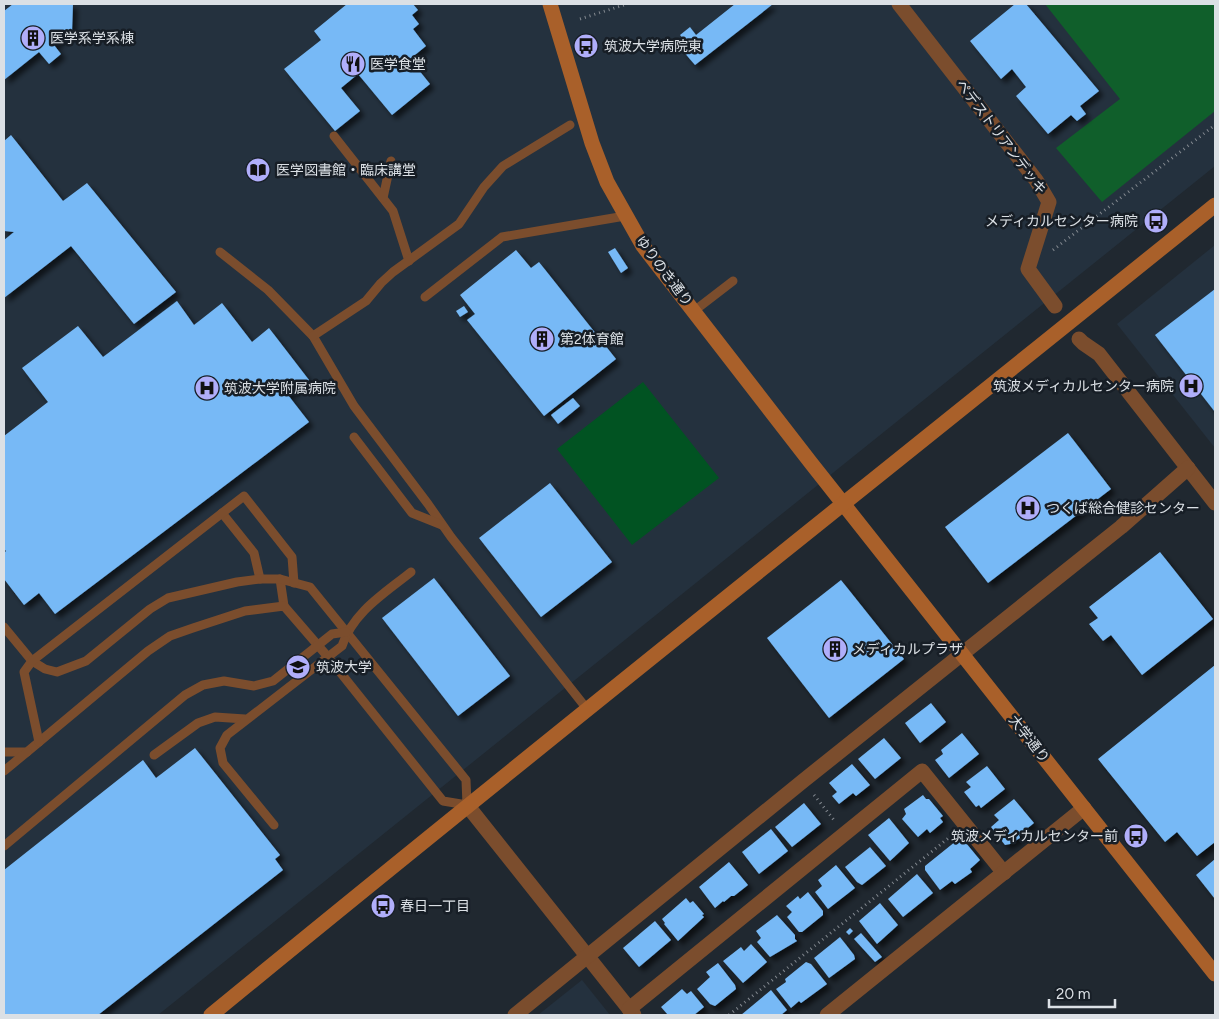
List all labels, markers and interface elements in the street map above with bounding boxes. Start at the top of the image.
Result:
building icon: 医学系学系棟 [20,25,46,51]
place label: 医学系学系棟 [50,30,134,47]
bus stop icon: 筑波大学病院東 [573,33,599,59]
place label: 筑波大学病院東 [604,38,702,55]
restaurant icon: 医学食堂 [340,51,366,77]
place label: 医学食堂 [370,56,426,73]
street label: ペデストリアンデッキ [952,76,1050,198]
library icon: 医学図書館・臨床講堂 [245,157,271,183]
place label: 医学図書館・臨床講堂 [276,162,416,179]
bus stop icon: メディカルセンター病院 [1143,208,1169,234]
place label: メディカルセンター病院 [985,213,1138,230]
street label: ゆりのき通り [632,233,696,309]
building icon: 第2体育館 [529,326,555,352]
place label: 第2体育館 [560,331,624,348]
hospital icon: 筑波メディカルセンター病院 [1178,373,1204,399]
hospital icon: 筑波大学附属病院 [194,375,220,401]
place label: 筑波メディカルセンター病院 [993,378,1174,395]
place label: 筑波大学附属病院 [224,380,336,397]
hospital icon: つくば総合健診センター [1015,495,1041,521]
place label: つくば総合健診センター [1046,500,1200,517]
building icon: メディカルプラザ [822,636,848,662]
place label: メディカルプラザ [852,641,963,658]
school or university icon: 筑波大学 [285,654,311,680]
place label: 筑波大学 [316,659,372,676]
street label: 大学通り [1005,712,1053,766]
bus stop icon: 筑波メディカルセンター前 [1123,823,1149,849]
place label: 筑波メディカルセンター前 [951,828,1118,845]
bus stop icon: 春日一丁目 [370,893,396,919]
place label: 春日一丁目 [400,898,470,915]
scale bar [1049,976,1115,1008]
text: 20 m [1056,985,1090,1003]

